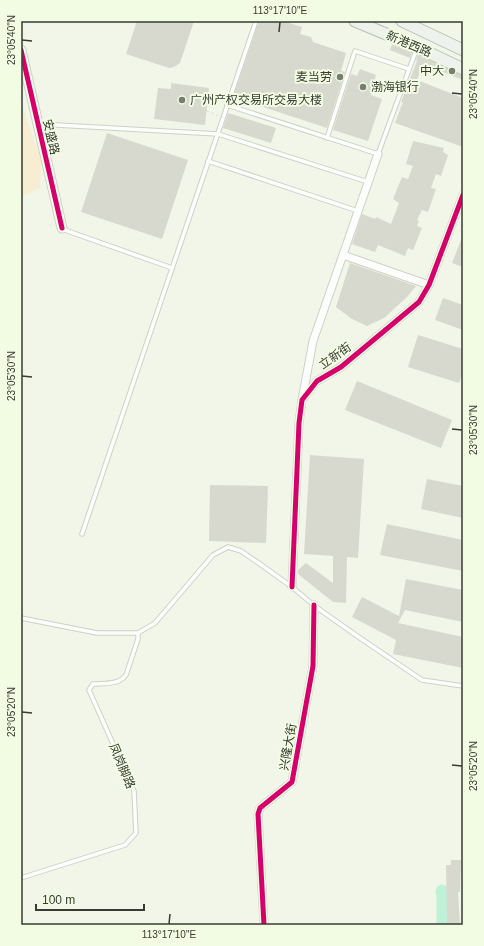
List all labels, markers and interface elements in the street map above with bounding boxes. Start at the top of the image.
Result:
text: 113°17'10"E [253,5,307,16]
text: 23°05'40"N [6,15,17,65]
street label: 新港西路 [384,28,434,60]
place label: 中大 [420,64,444,78]
marker: 中大 [447,66,457,76]
text: 23°05'40"N [468,69,479,119]
place label: 麦当劳 [296,70,332,84]
marker: 麦当劳 [335,72,345,82]
place label: 渤海银行 [371,80,419,94]
marker: 渤海银行 [358,82,368,92]
place label: 广州产权交易所交易大楼 [190,93,322,107]
marker: 广州产权交易所交易大楼 [177,95,187,105]
street label: 安盛路 [40,118,62,156]
street label: 立新街 [316,340,354,372]
text: 23°05'30"N [6,351,17,401]
text: 23°05'30"N [468,405,479,455]
text: 23°05'20"N [6,687,17,737]
street label: 兴隆大街 [277,722,299,772]
street label: 凤岗脚路 [106,741,138,791]
text: 23°05'20"N [468,741,479,791]
scale bar [36,886,144,912]
text: 100 m [42,893,75,907]
text: 113°17'10"E [142,929,196,940]

